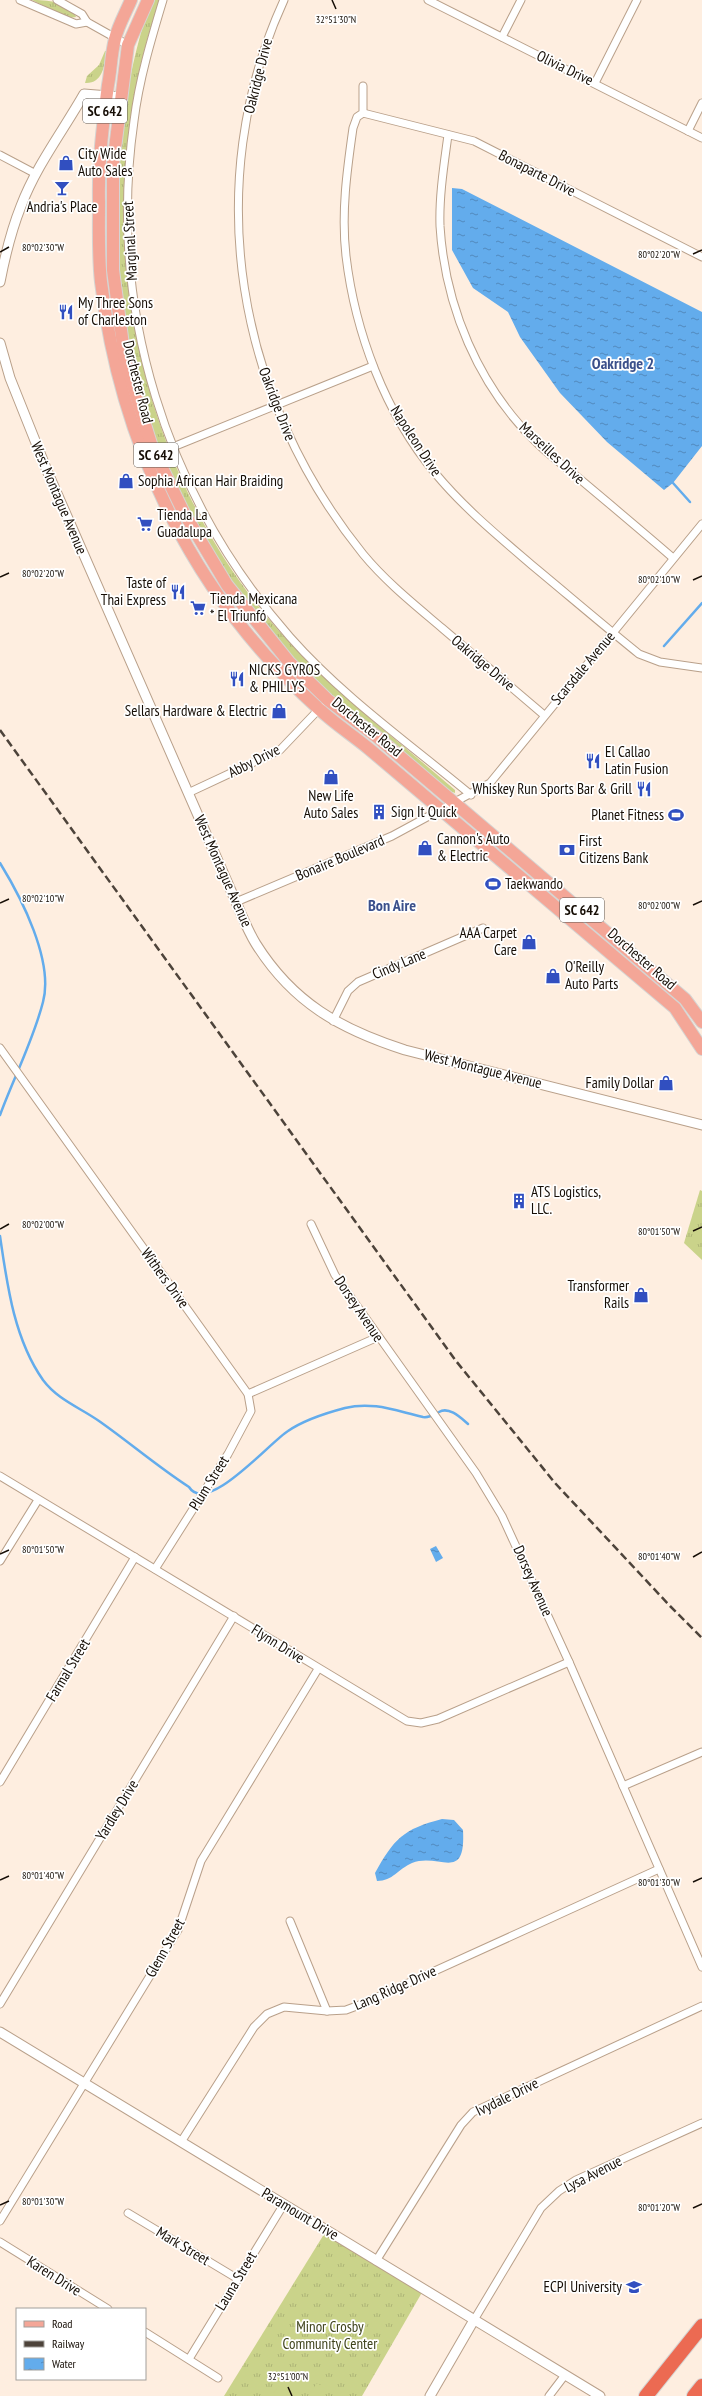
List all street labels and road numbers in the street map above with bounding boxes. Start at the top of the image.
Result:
street label: Oakridge Drive [239,36,276,116]
street label: Olivia Drive [534,46,597,89]
road number: SC 642 [83,99,127,123]
street label: Bonaparte Drive [496,145,579,200]
street label: Marginal Street [118,201,141,281]
street label: Dorchester Road [119,338,158,425]
street label: Oakridge Drive [255,364,300,443]
street label: Napoleon Drive [387,402,446,480]
street label: Marseilles Drive [516,417,589,488]
street label: West Montague Avenue [27,439,92,557]
road number: SC 642 [134,443,178,467]
street label: Scarsdale Avenue [546,627,619,708]
street label: Oakridge Drive [448,631,519,695]
street label: Dorchester Road [328,693,406,761]
street label: Abby Drive [225,739,283,782]
street label: West Montague Avenue [190,812,257,930]
street label: Bonaire Boulevard [292,830,387,885]
road number: SC 642 [560,898,604,922]
street label: Dorchester Road [604,924,681,994]
street label: Cindy Lane [369,944,428,983]
street label: West Montague Avenue [422,1045,544,1092]
street label: Withers Drive [137,1244,194,1312]
street label: Dorsey Avenue [330,1272,388,1345]
street label: Plum Street [184,1452,233,1514]
street label: Dorsey Avenue [509,1542,557,1619]
street label: Flynn Drive [248,1620,308,1667]
street label: Farmal Street [41,1635,94,1705]
street label: Yardley Drive [91,1776,142,1844]
street label: Glenn Street [141,1915,189,1981]
street label: Lang Ridge Drive [351,1961,439,2014]
street label: Ivydale Drive [472,2073,541,2120]
street label: Lysa Avenue [561,2151,625,2196]
street label: Paramount Drive [258,2183,342,2244]
street label: Mark Street [153,2222,214,2269]
street label: Launa Street [211,2248,261,2314]
street label: Karen Drive [24,2252,85,2300]

